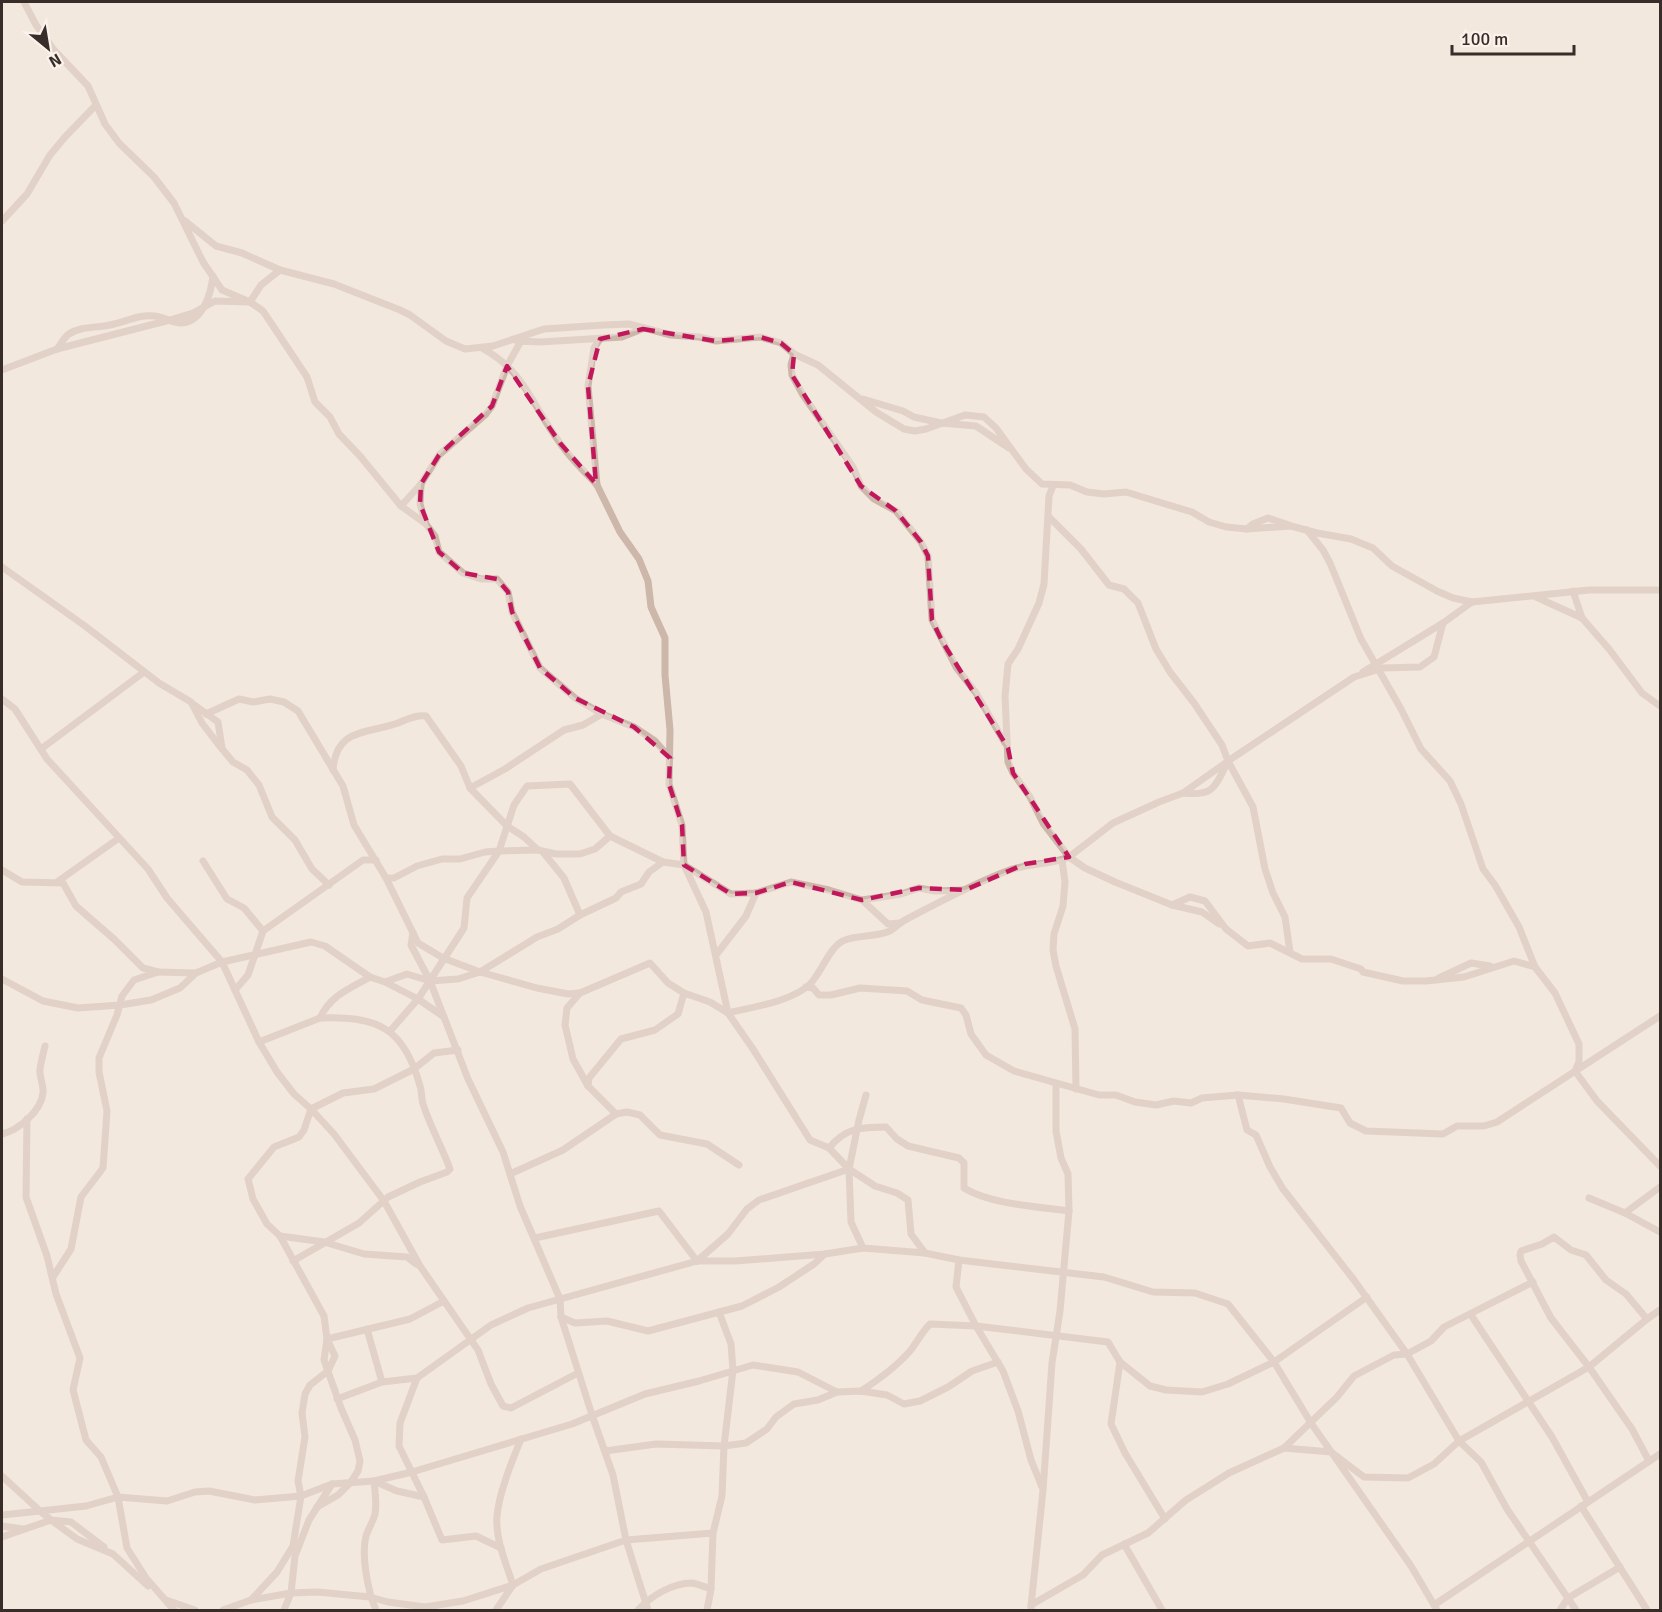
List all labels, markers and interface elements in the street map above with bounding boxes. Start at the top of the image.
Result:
north arrow [18,18,78,78]
scale bar [1452,18,1574,56]
text: 100 m [1461,28,1508,50]
text: N [45,49,65,72]

